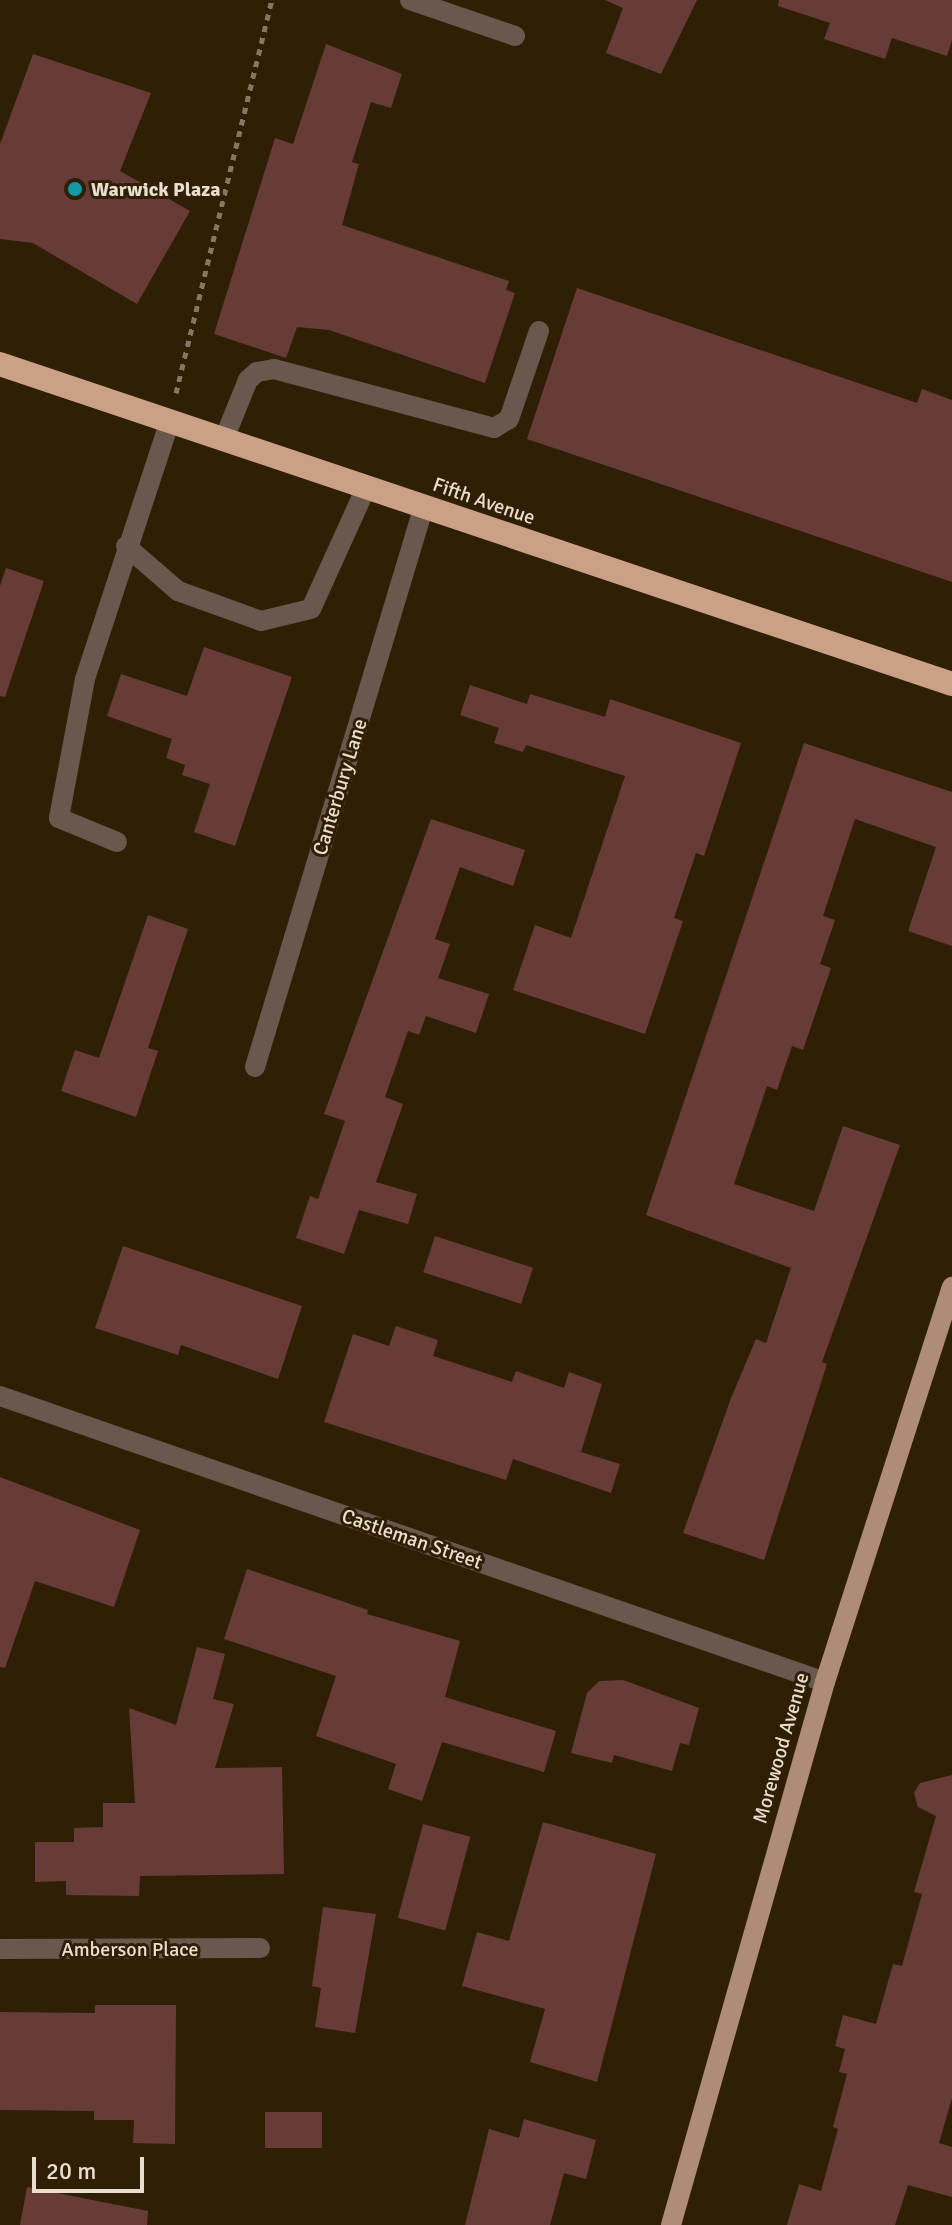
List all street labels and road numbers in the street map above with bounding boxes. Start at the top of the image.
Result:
street label: Fifth Avenue [430,472,538,530]
street label: Canterbury Lane [308,716,372,858]
street label: Castleman Street [339,1504,485,1574]
street label: Morewood Avenue [748,1670,814,1826]
street label: Amberson Place [61,1937,199,1961]

